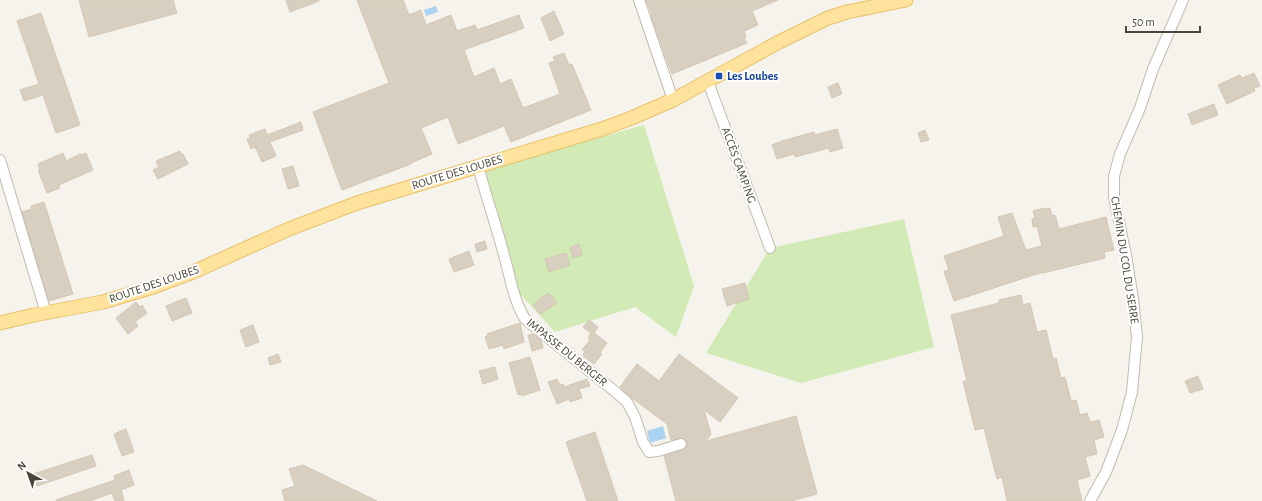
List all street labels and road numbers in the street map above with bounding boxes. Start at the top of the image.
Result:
street label: ACCÈS CAMPING [720,125,759,205]
street label: ROUTE DES LOUBES [410,152,504,191]
street label: CHEMIN DU COL DU SERRE [1109,195,1141,325]
street label: ROUTE DES LOUBES [108,263,201,305]
street label: IMPASSE DU BERGER [524,316,610,388]

